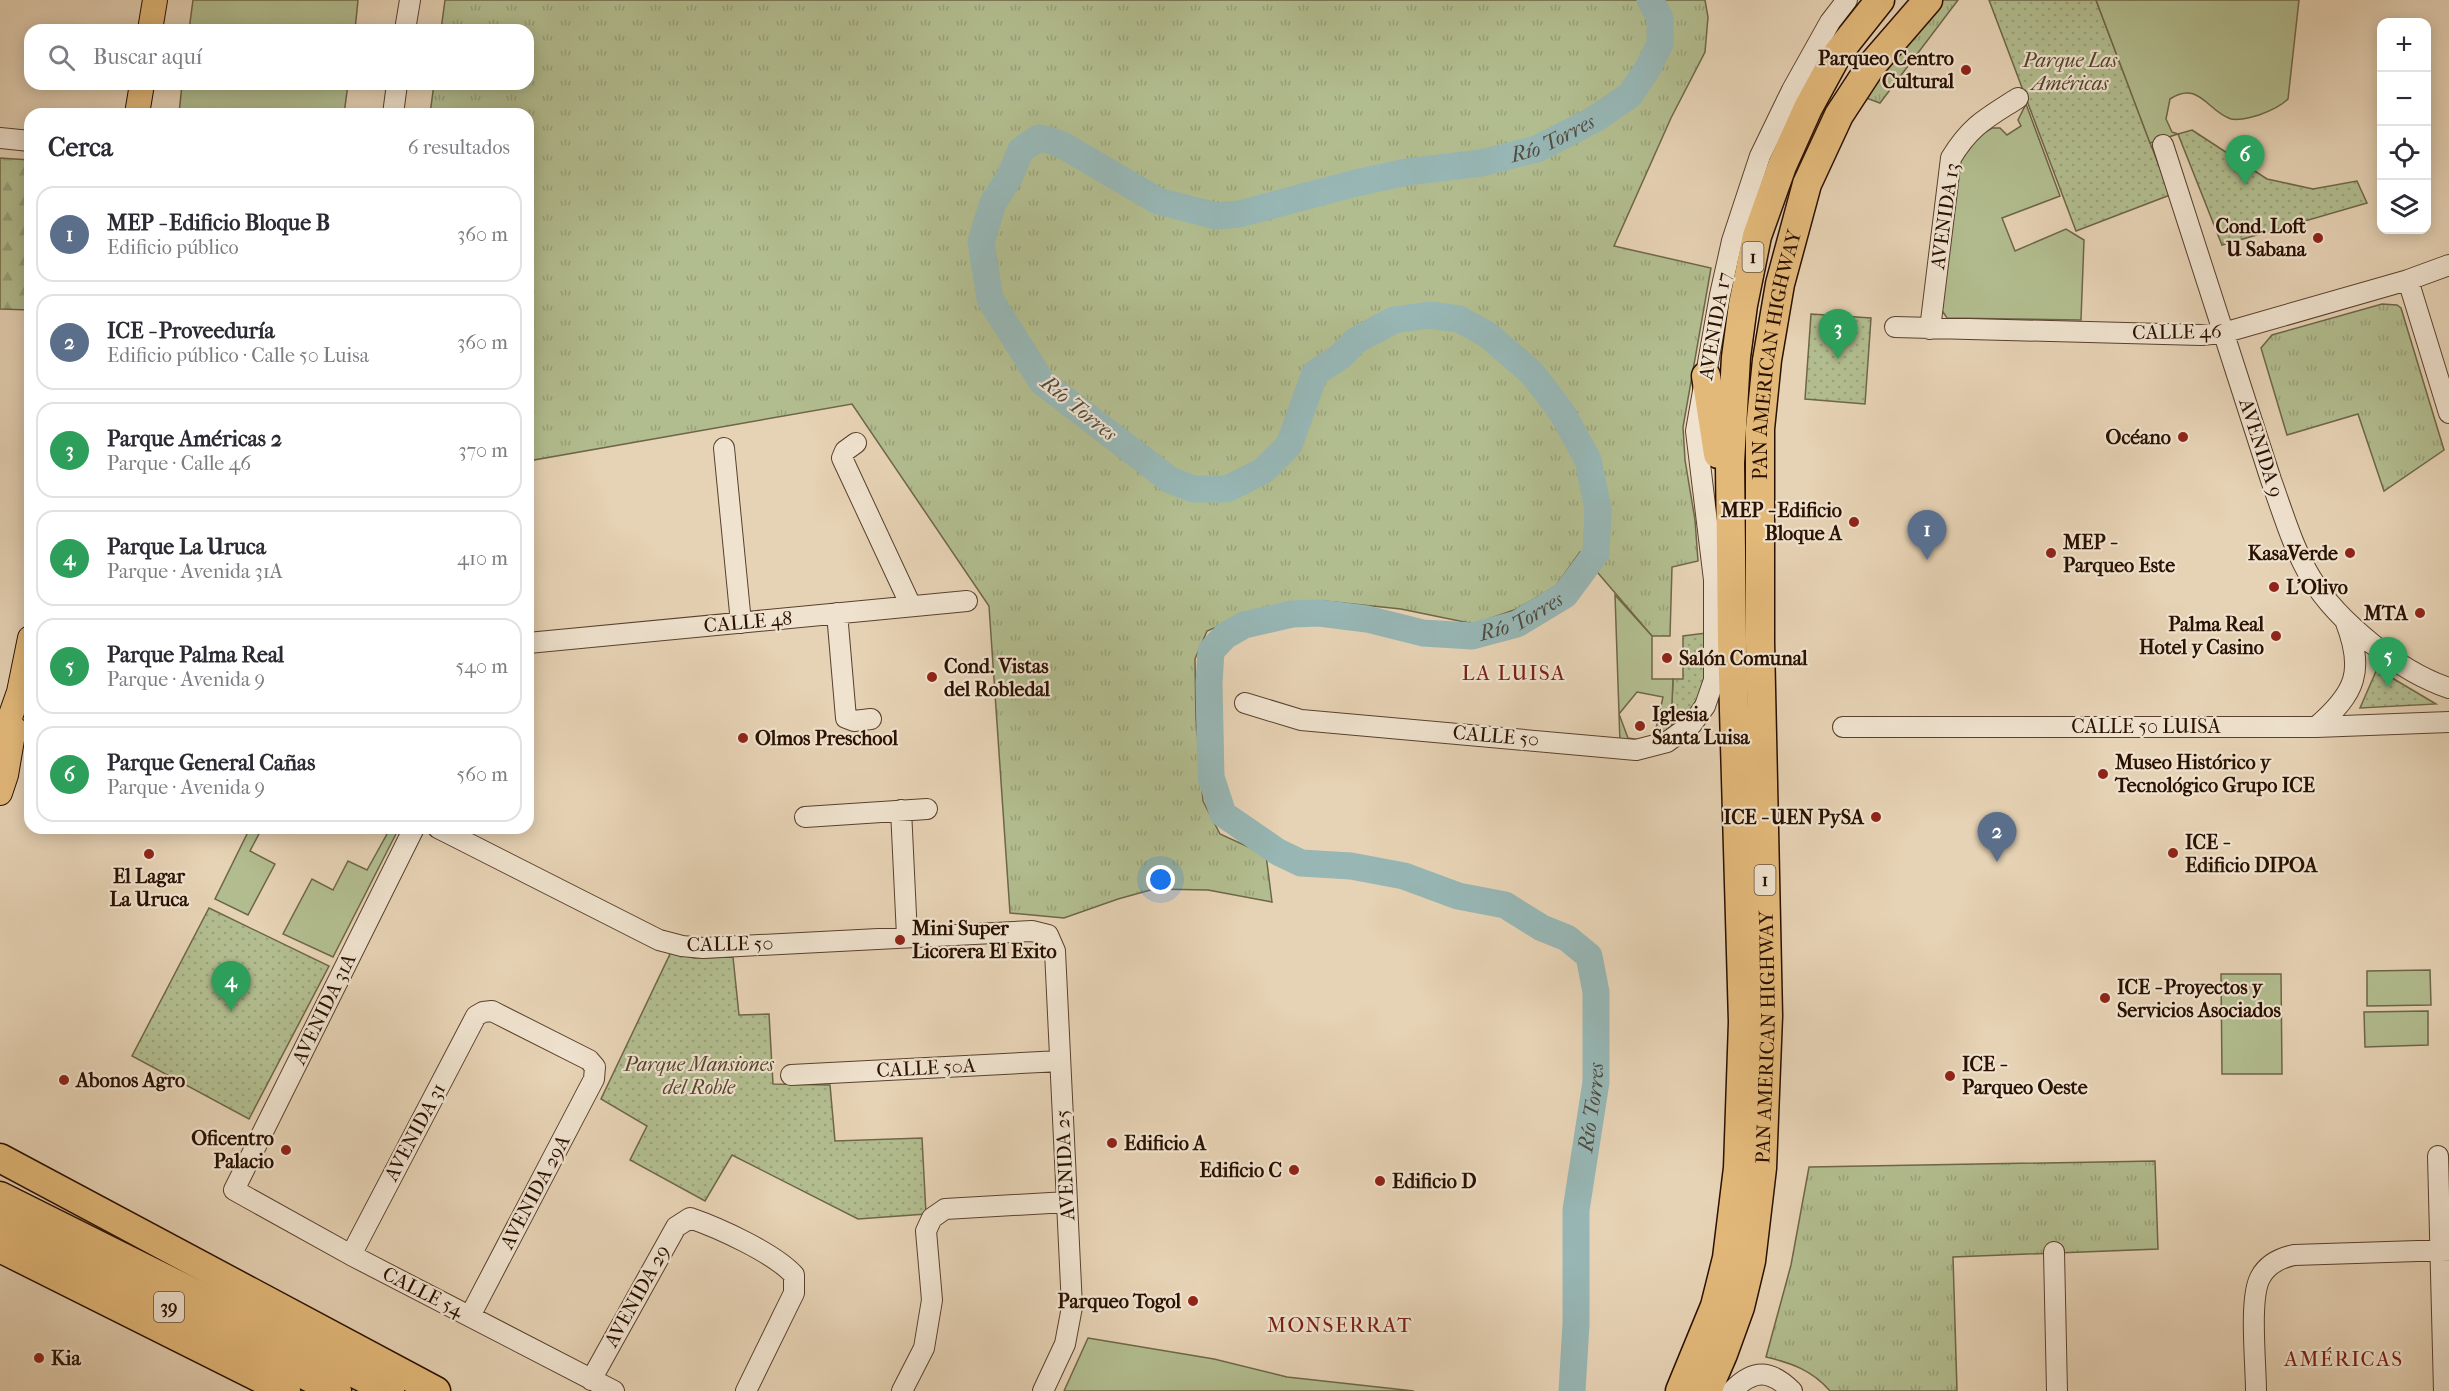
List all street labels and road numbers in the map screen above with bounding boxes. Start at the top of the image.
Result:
street label: AVENIDA 13 [1926,161,1964,272]
street label: PAN AMERICAN HIGHWAY [1749,226,1806,480]
road number: 1 [1742,242,1764,272]
street label: AVENIDA 17 [1694,270,1736,383]
street label: CALLE 46 [2132,320,2222,344]
street label: AVENIDA 9 [2234,395,2288,500]
street label: CALLE 48 [703,607,793,637]
street label: CALLE 50 LUISA [2071,715,2222,738]
street label: CALLE 50 [1452,721,1540,751]
road number: 1 [1754,865,1776,895]
street label: PAN AMERICAN HIGHWAY [1751,909,1780,1164]
street label: CALLE 50 [687,932,773,956]
street label: AVENIDA 31A [287,949,361,1069]
street label: CALLE 50A [876,1054,977,1082]
street label: AVENIDA 31 [379,1079,450,1186]
street label: AVENIDA 25 [1051,1109,1079,1222]
street label: AVENIDA 29A [495,1130,575,1254]
street label: AVENIDA 29 [599,1241,674,1352]
street label: CALLE 54 [379,1262,468,1323]
road number: 39 [154,1292,184,1322]

